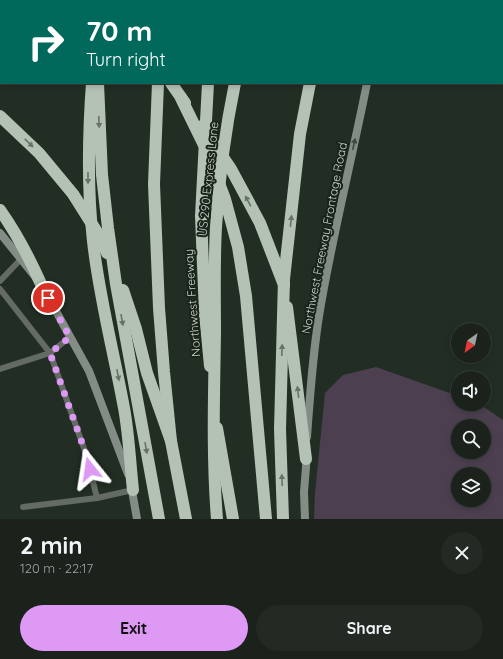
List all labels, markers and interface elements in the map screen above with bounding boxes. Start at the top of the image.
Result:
text: 70 m [86,13,152,48]
icon: right [20,16,72,68]
text: Turn right [86,48,166,71]
one-way arrow [96,116,102,129]
street label: US 290 Express Lane [195,121,222,237]
one-way arrow [24,138,33,147]
one-way arrow [352,138,358,150]
street label: Northwest Freeway Frontage Road [298,141,350,335]
one-way arrow [85,172,91,185]
one-way arrow [245,195,251,207]
one-way arrow [287,214,294,227]
street label: Northwest Freeway [181,249,203,357]
pin [31,281,65,315]
icon: arrive [37,287,59,309]
one-way arrow [120,314,126,327]
north arrow [451,323,491,363]
map controls [451,323,491,507]
one-way arrow [279,343,285,356]
one-way arrow [115,369,121,381]
button: sound [451,371,491,411]
one-way arrow [295,386,301,399]
button: search [451,419,491,459]
one-way arrow [143,442,149,454]
position arrow [69,448,111,490]
button: layers [451,467,491,507]
one-way arrow [278,474,285,486]
text: 2 min [20,530,82,560]
button: close [441,532,483,574]
text: 120 m · 22:17 [20,560,93,576]
button: Exit [20,605,248,651]
button: Share [256,605,483,651]

